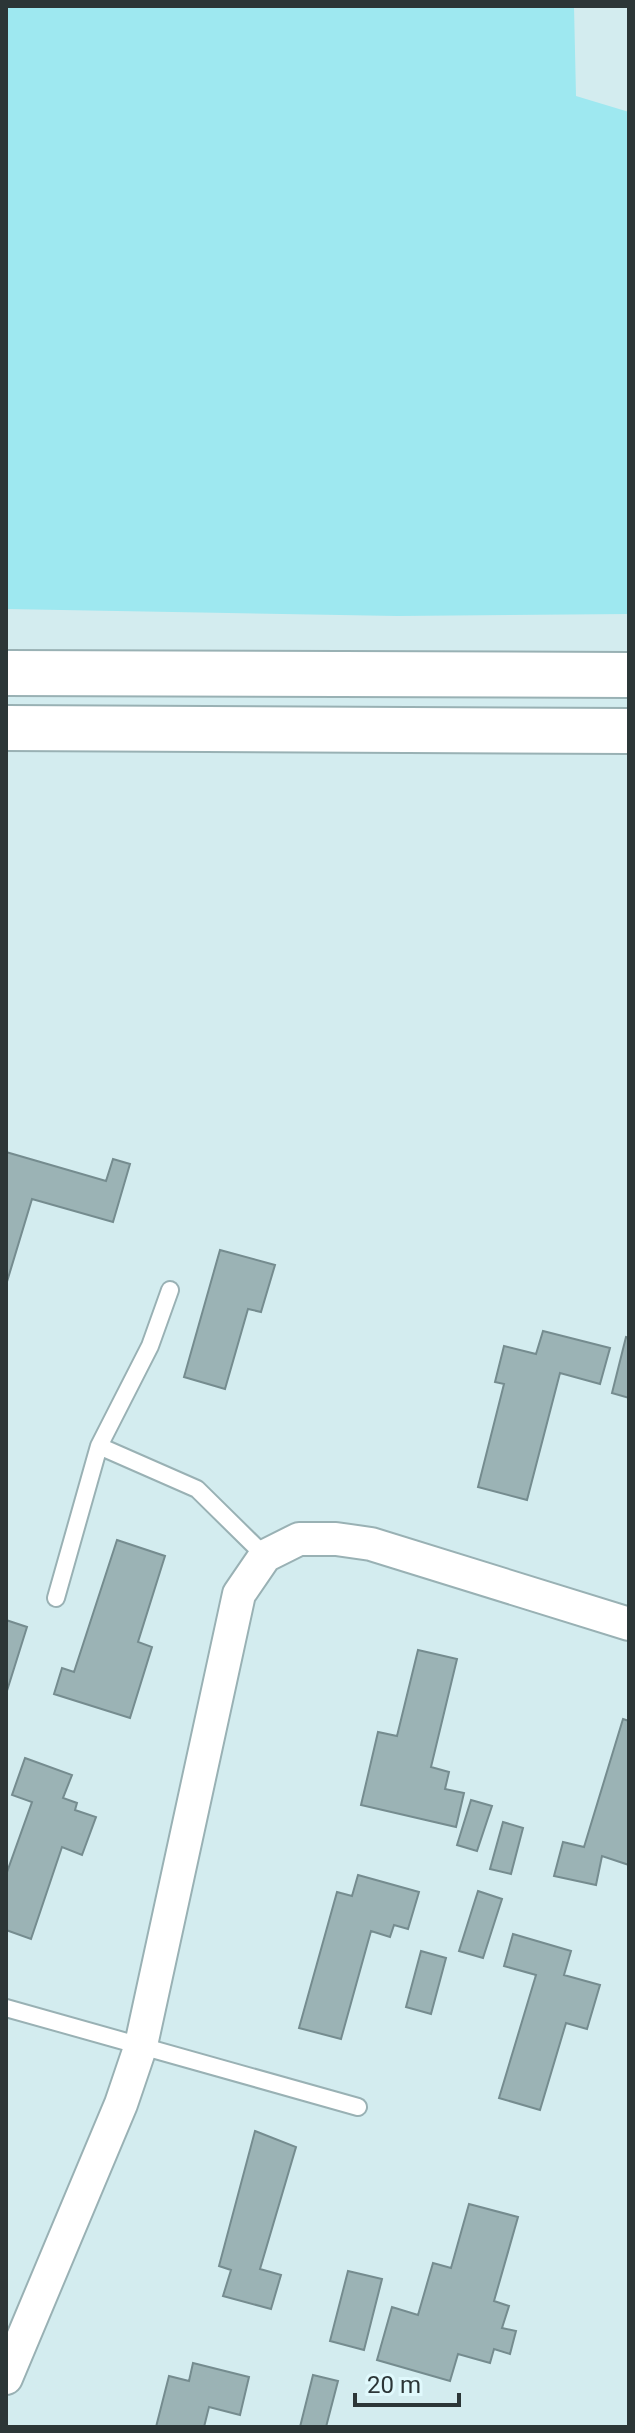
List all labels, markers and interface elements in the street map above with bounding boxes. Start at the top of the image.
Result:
scale bar [355,2357,459,2407]
text: 20 m [367,2371,421,2399]

